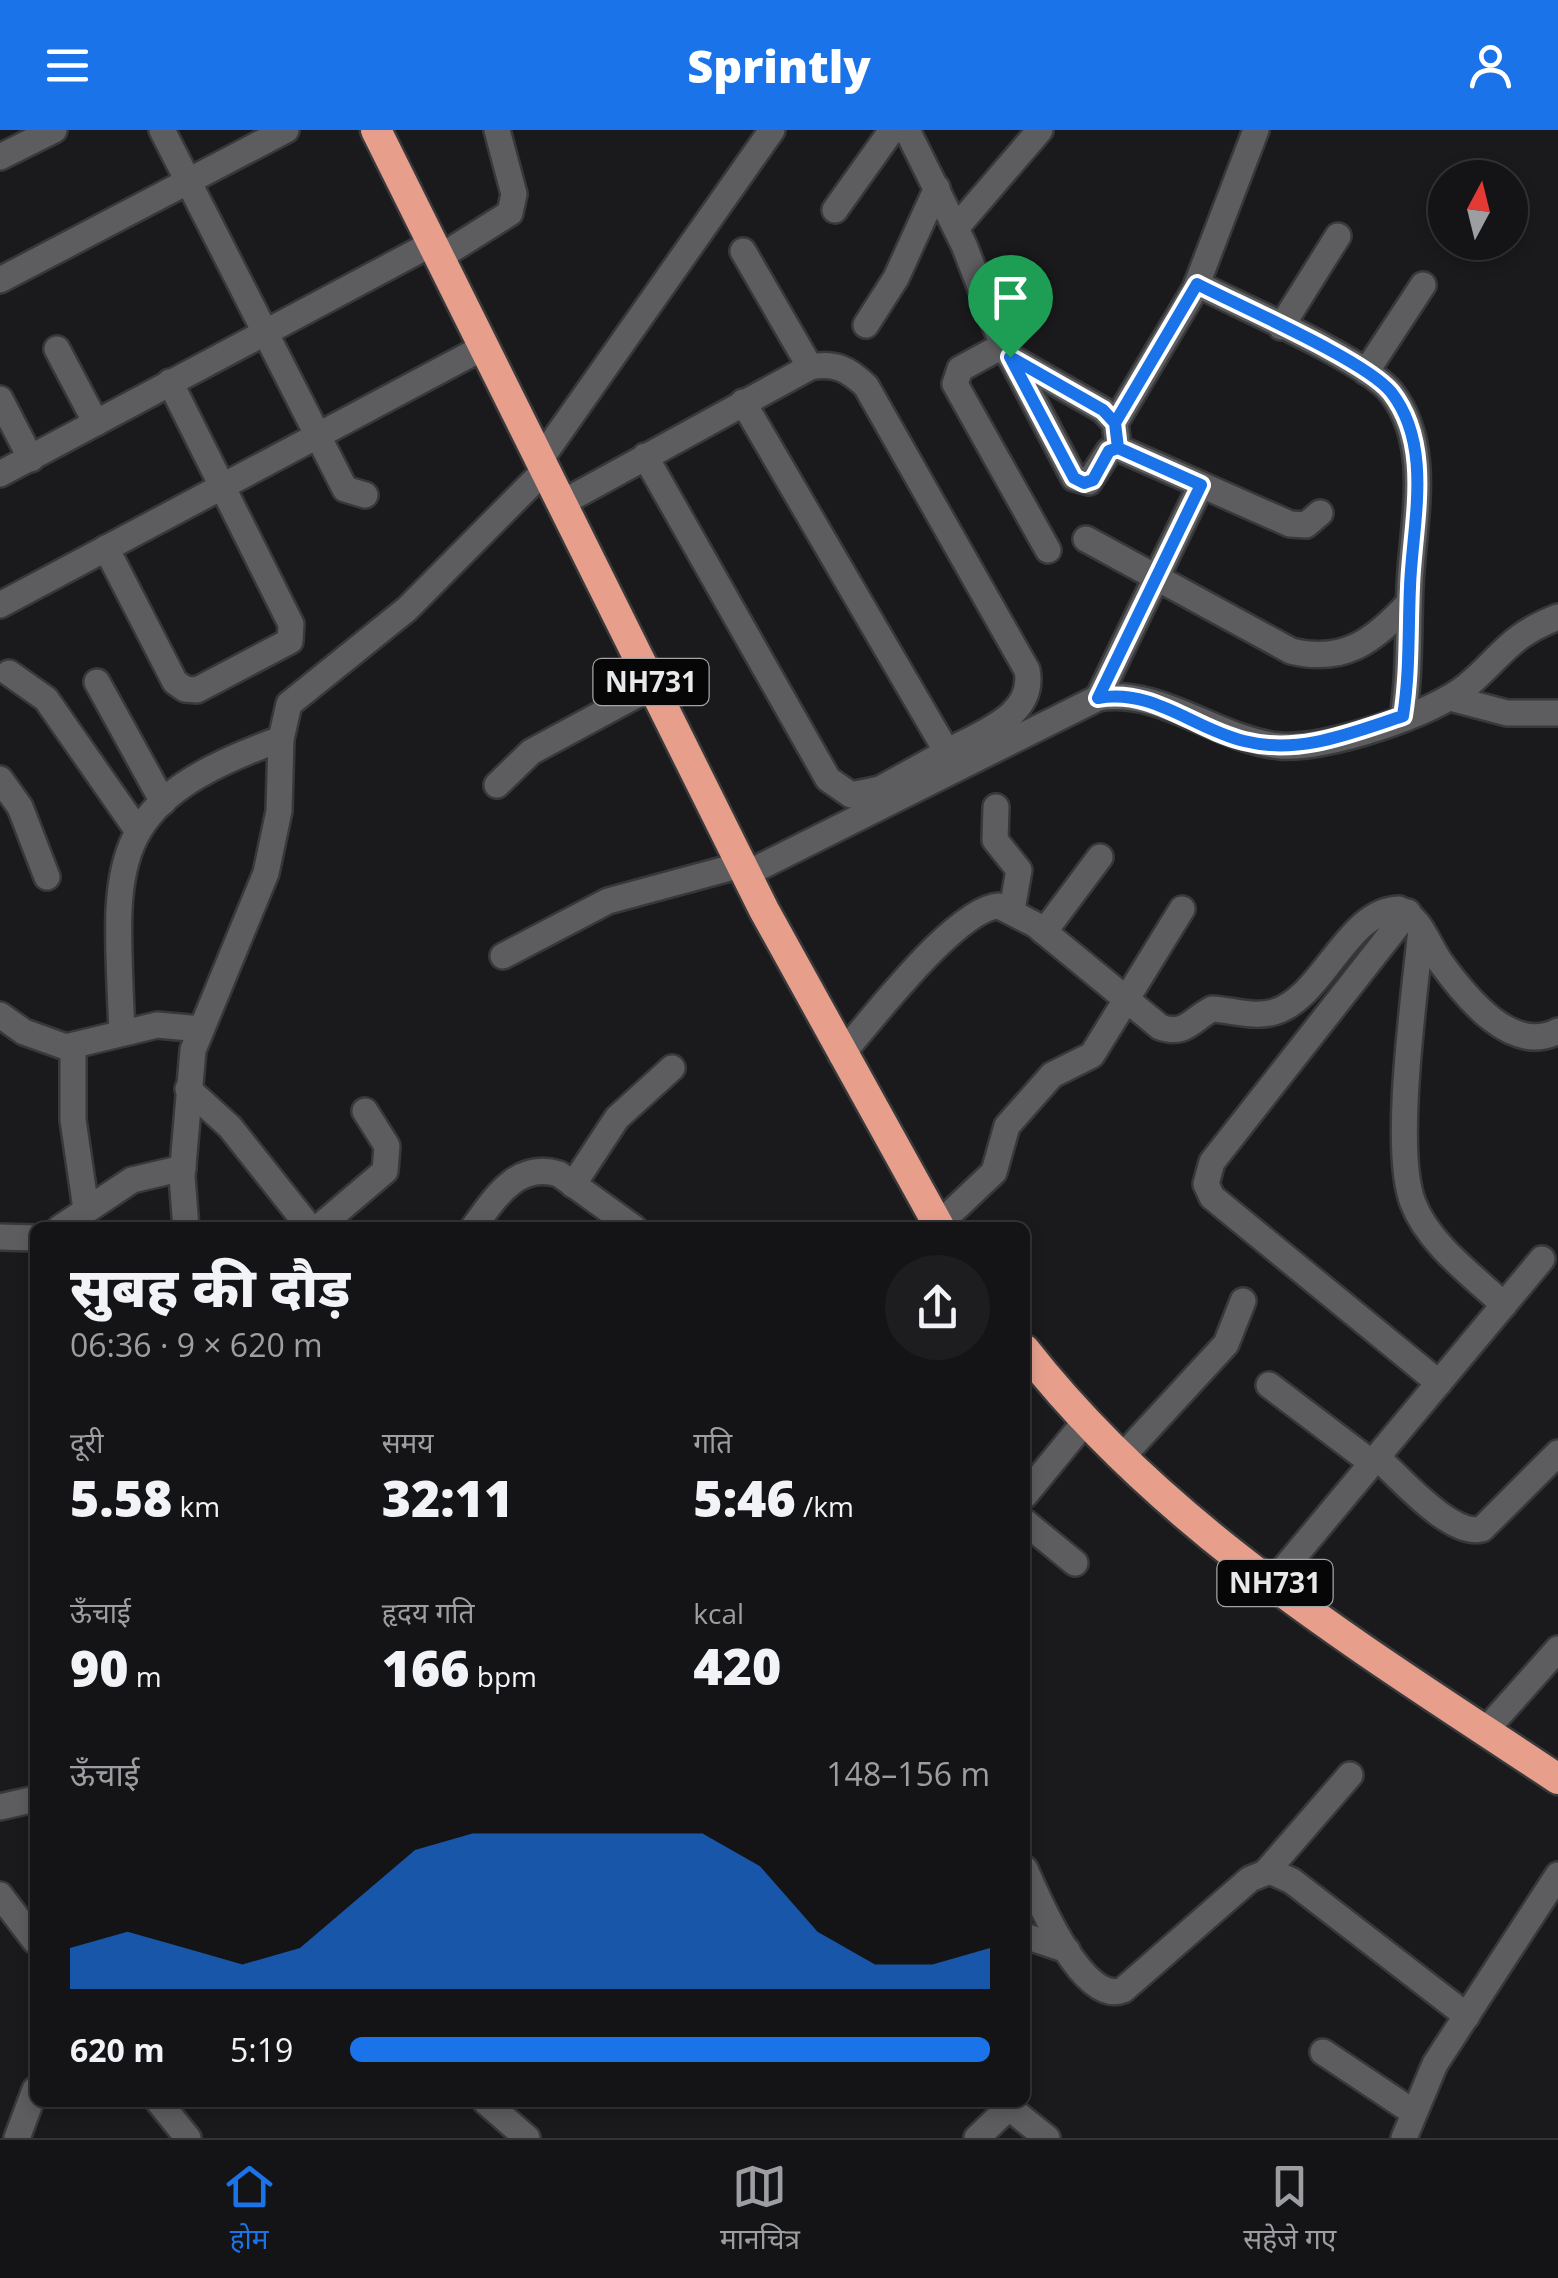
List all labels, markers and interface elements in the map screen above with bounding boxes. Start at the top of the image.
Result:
text: Sprintly [687,35,871,96]
icon: menu [40,38,95,93]
icon: person [1463,38,1518,93]
north arrow [1428,160,1528,260]
map controls [1428,160,1528,260]
pin [968,255,1053,358]
icon: arrive [983,270,1038,325]
road number: NH731 [594,659,708,705]
text: सुबह की दौड़ [70,1248,350,1323]
button: share [885,1255,990,1360]
text: 06:36 · 9 × 620 m [70,1323,323,1366]
text: दूरी [70,1423,104,1461]
text: समय [382,1423,434,1461]
text: गति [693,1423,732,1461]
text: 5.58 [70,1464,172,1532]
text: 32:11 [382,1464,513,1532]
text: 5:46 [693,1464,796,1532]
text: km [172,1487,220,1525]
text: /km [796,1487,854,1525]
road number: NH731 [1218,1560,1332,1606]
text: ऊँचाई [70,1593,131,1631]
text: हृदय गति [382,1593,474,1631]
text: kcal [693,1594,744,1632]
text: 420 [693,1632,781,1700]
text: 90 [70,1634,129,1702]
text: 166 [382,1634,470,1702]
text: m [129,1657,162,1695]
text: bpm [470,1657,537,1695]
text: ऊँचाई [70,1752,139,1795]
text: 148–156 m [826,1752,990,1795]
text: 620 m [70,2028,165,2071]
text: 5:19 [230,2028,293,2071]
tab: होम [222,2159,277,2260]
tab: मानचित्र [720,2159,800,2260]
tab: सहेजे गए [1243,2159,1336,2260]

